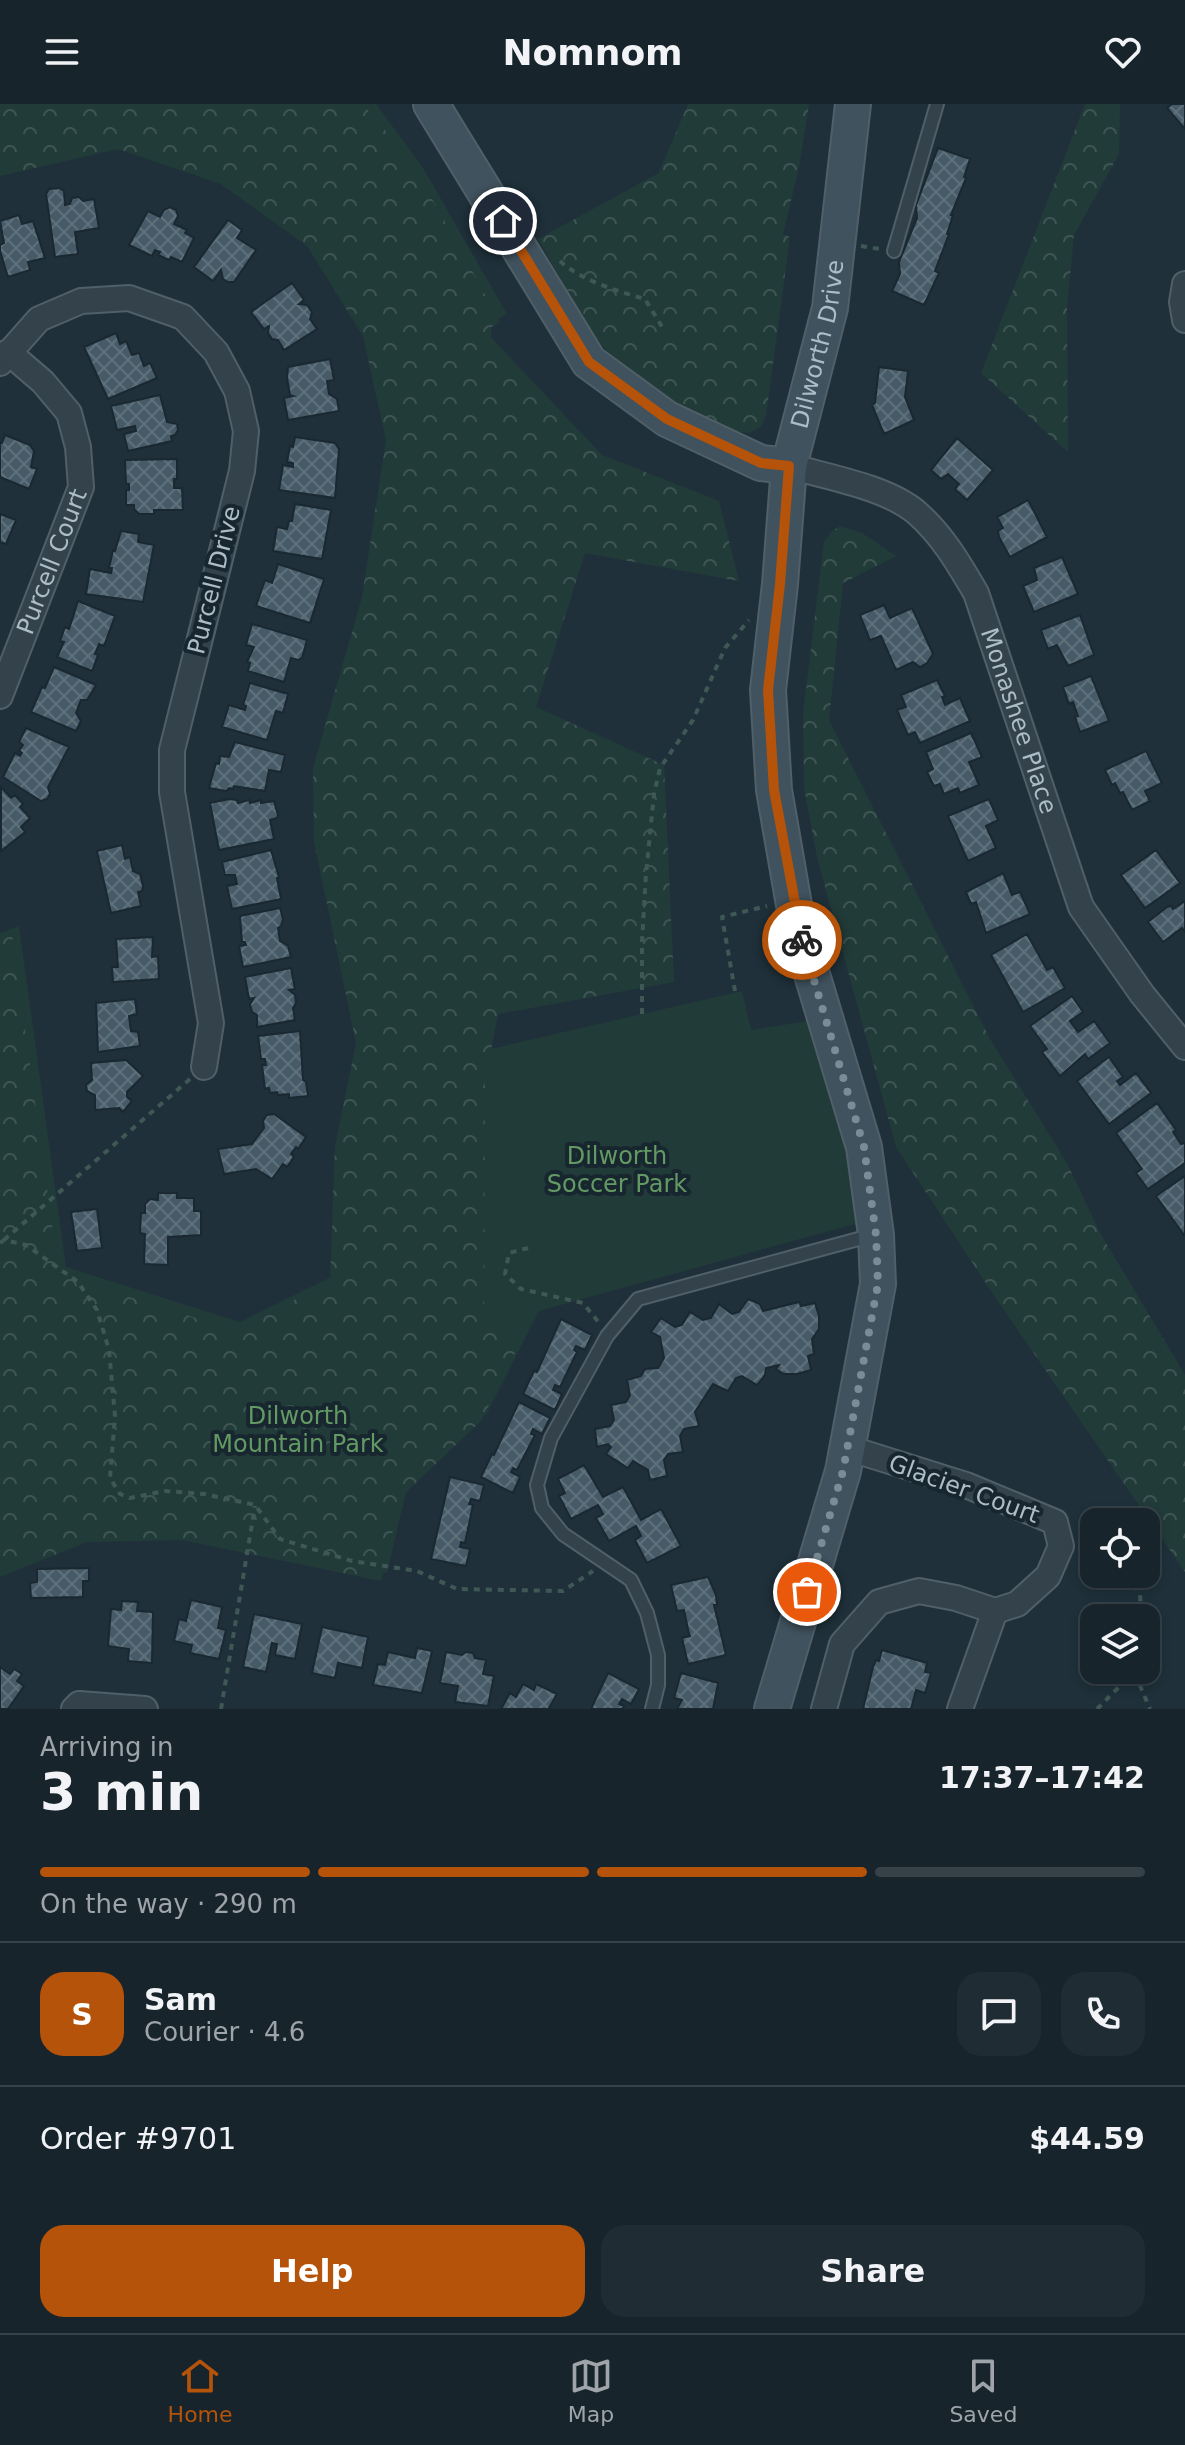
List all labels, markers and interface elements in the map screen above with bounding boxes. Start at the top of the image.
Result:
icon: menu [40,30,84,74]
icon: heart [1101,30,1145,74]
text: Nomnom [502,32,683,73]
pin [469,187,537,255]
icon: home [481,199,525,243]
street label: Dilworth Drive [785,258,849,431]
street label: Purcell Court [11,485,93,638]
street label: Purcell Drive [182,503,246,657]
street label: Monashee Place [975,624,1063,817]
courier [762,900,842,980]
icon: bike [780,918,824,962]
park label: Dilworth Soccer Park [547,1142,687,1198]
park label: Dilworth Mountain Park [212,1402,384,1458]
street label: Glacier Court [885,1449,1043,1529]
map controls [1080,1508,1160,1684]
button: locate [1080,1508,1160,1588]
pin [773,1558,841,1626]
icon: bag [785,1570,829,1614]
button: layers [1080,1604,1160,1684]
text: Arriving in [40,1732,174,1762]
text: 17:37–17:42 [939,1760,1145,1795]
text: 3 min [40,1762,203,1822]
text: On the way · 290 m [40,1889,297,1919]
button: chat [957,1972,1041,2056]
button: phone [1061,1972,1145,2056]
text: Sam [144,1982,217,2017]
text: S [71,1997,93,2032]
text: Courier · 4.6 [144,2017,305,2047]
text: Order #9701 [40,2121,236,2156]
text: $44.59 [1029,2121,1145,2156]
button: Help [40,2225,585,2317]
button: Share [601,2225,1145,2317]
tab: Home [168,2354,233,2427]
tab: Map [568,2354,614,2427]
tab: Saved [949,2354,1017,2427]

